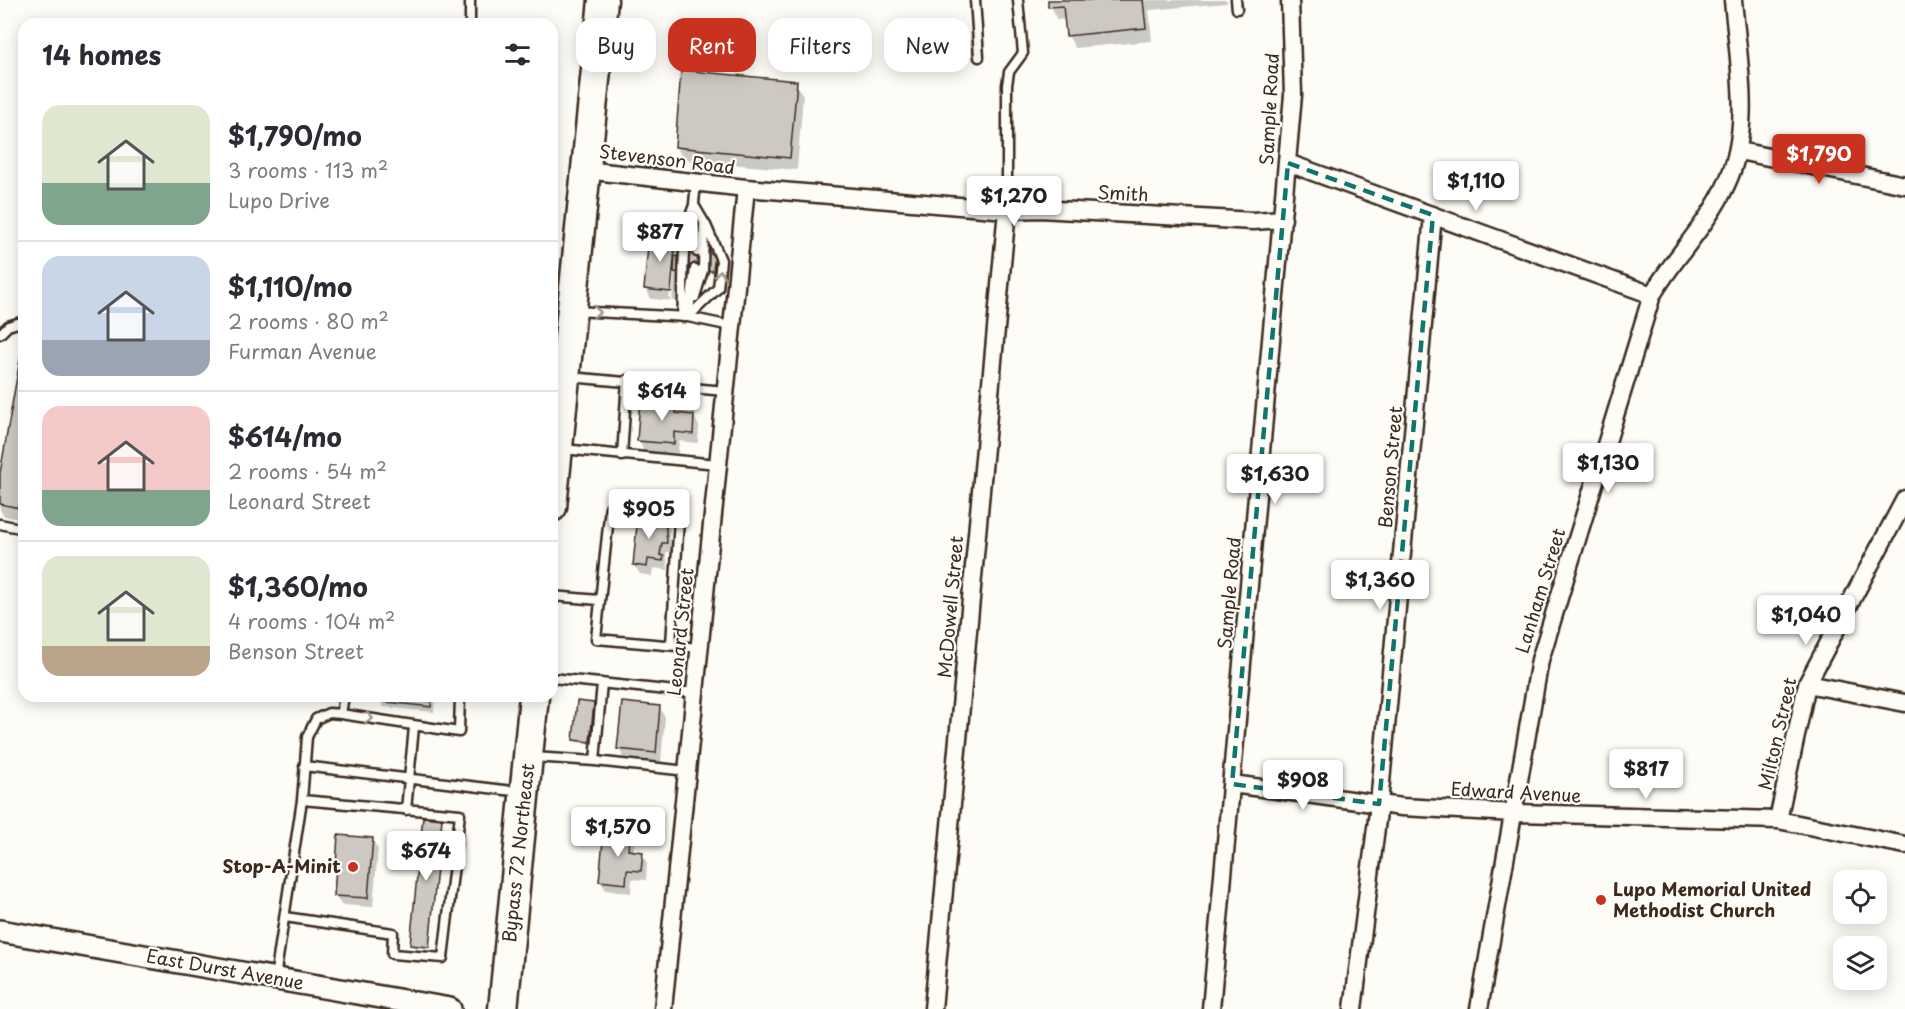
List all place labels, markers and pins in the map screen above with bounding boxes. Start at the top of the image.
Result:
pin: $1,790 [1770,134,1868,185]
pin: $1,110 [1427,161,1525,212]
pin: $1,270 [965,176,1063,227]
pin: $877 [624,212,696,263]
pin: $614 [626,371,698,422]
pin: $1,130 [1559,443,1657,494]
pin: $1,630 [1226,454,1324,505]
pin: $905 [613,489,685,540]
pin: $1,360 [1331,560,1429,611]
pin: $1,040 [1757,595,1855,646]
pin: $817 [1610,749,1682,800]
pin: $908 [1267,760,1339,811]
pin: $1,570 [569,807,667,858]
pin: $674 [390,831,462,882]
place label: Stop-A-Minit [223,852,341,879]
marker: Stop-A-Minit [346,860,360,874]
place label: Lupo Memorial United Methodist Church [1613,875,1811,923]
marker: Lupo Memorial United Methodist Church [1594,893,1608,907]

